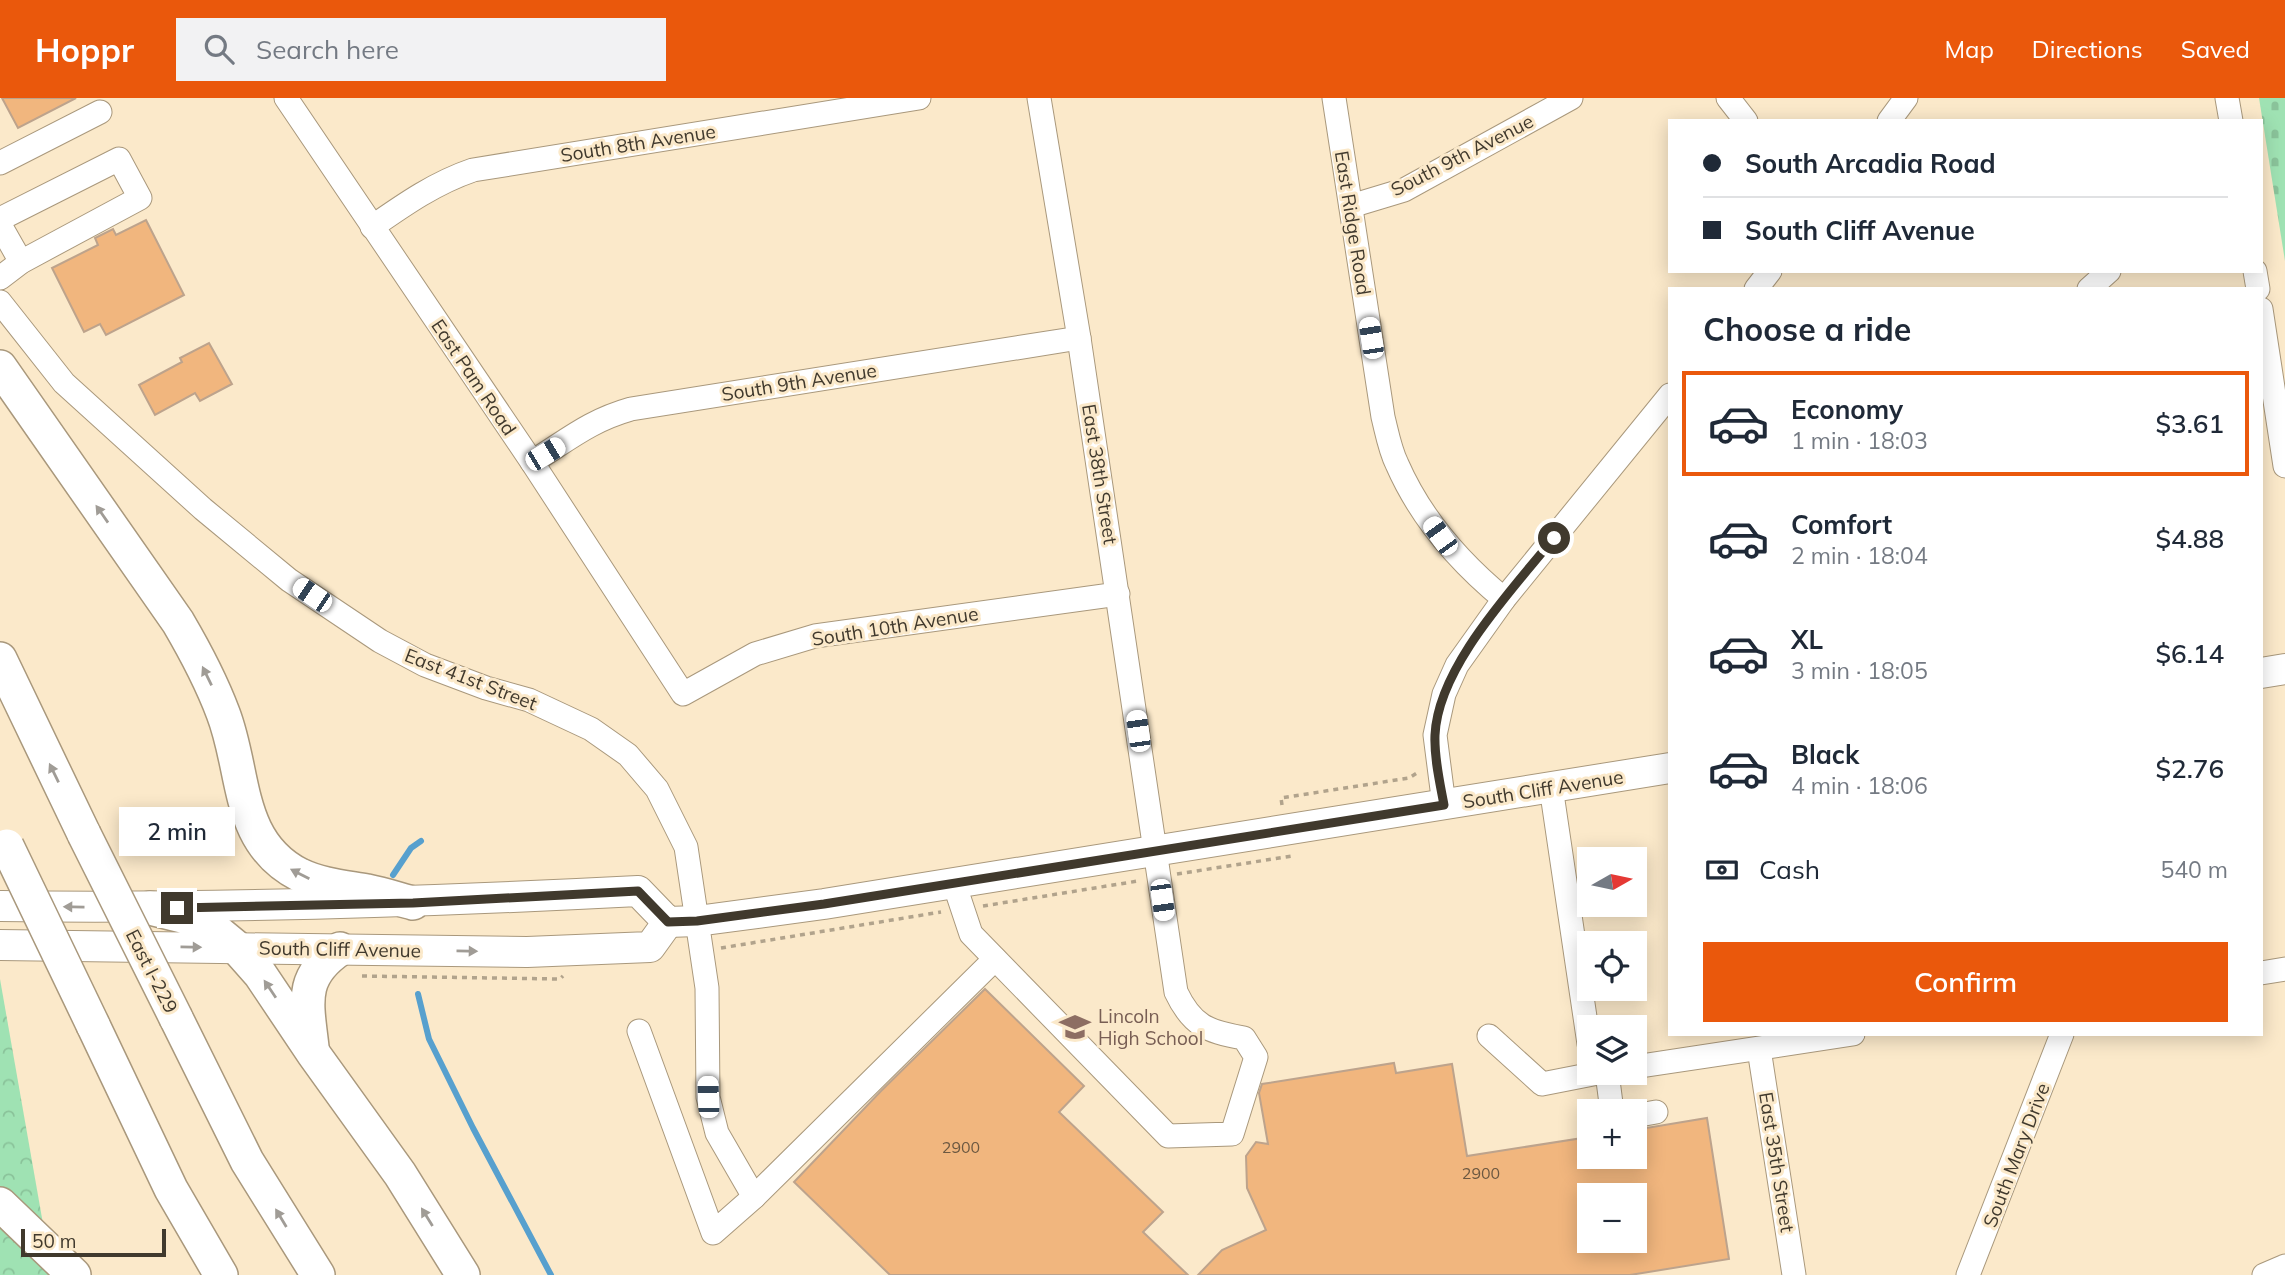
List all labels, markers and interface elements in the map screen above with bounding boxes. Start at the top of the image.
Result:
search box [176,18,666,81]
text: Hoppr [35,29,134,70]
icon: search [200,30,238,68]
text: Search here [256,33,399,66]
text: Map [1944,34,1994,64]
text: Directions [2032,34,2143,64]
text: Saved [2181,34,2250,64]
street label: South 9th Avenue [1387,109,1537,201]
street label: South 8th Avenue [559,119,717,167]
text: South Arcadia Road [1745,147,1996,180]
street label: East Ridge Road [1330,149,1376,297]
text: South Cliff Avenue [1745,214,1975,247]
text: Choose a ride [1703,309,1911,349]
street label: East Pam Road [426,314,522,440]
car [1358,316,1385,360]
street label: South 9th Avenue [720,358,878,406]
icon: car [1707,392,1770,455]
text: Economy [1791,393,1903,426]
street label: East 38th Street [1077,402,1123,546]
text: $3.61 [2155,407,2224,440]
text: 1 min · 18:03 [1791,426,1928,455]
car [522,434,569,474]
one-way arrow [95,505,109,523]
icon: car [1707,507,1770,570]
text: Comfort [1791,508,1892,541]
car [1420,513,1461,559]
route start [1538,522,1570,554]
text: $4.88 [2155,522,2224,555]
text: 2 min · 18:04 [1791,541,1928,570]
car [289,575,336,615]
street label: South 10th Avenue [810,601,980,651]
icon: car [1707,622,1770,685]
text: XL [1791,623,1823,656]
text: $6.14 [2155,637,2224,670]
street label: East 41st Street [402,643,541,715]
text: 3 min · 18:05 [1791,656,1928,685]
one-way arrow [201,666,213,686]
car [1125,709,1152,753]
icon: car [1707,737,1770,800]
text: Black [1791,738,1859,771]
text: $2.76 [2155,752,2224,785]
one-way arrow [49,763,60,783]
street label: South Cliff Avenue [1461,764,1625,814]
text: 4 min · 18:06 [1791,771,1928,800]
callout: 2 min [119,806,235,856]
text: 2 min [147,817,207,846]
north arrow [1577,847,1647,917]
map controls [1577,847,1647,1253]
icon: cash [1703,851,1741,889]
text: Cash [1759,853,1820,886]
text: 540 m [2160,855,2228,884]
one-way arrow [290,869,310,880]
car [1149,878,1176,922]
route end [161,892,193,924]
one-way arrow [63,901,85,913]
street label: East I-229 [121,925,183,1017]
button: locate [1577,931,1647,1001]
street label: South Cliff Avenue [259,936,421,962]
one-way arrow [180,942,202,953]
button: Confirm [1703,942,2228,1022]
one-way arrow [456,945,478,957]
one-way arrow [264,980,277,999]
place label: Lincoln High School [1098,1004,1203,1050]
school or university icon: Lincoln High School [1058,1010,1092,1044]
button: layers [1577,1015,1647,1085]
car [697,1076,720,1118]
street label: South Mary Drive [1977,1080,2055,1230]
street label: East 35th Street [1754,1090,1800,1234]
button: + [1577,1099,1647,1169]
house number: 2900 [942,1137,980,1157]
house number: 2900 [1462,1163,1500,1183]
button: − [1577,1183,1647,1253]
one-way arrow [275,1208,287,1227]
one-way arrow [420,1208,433,1227]
scale bar [21,1226,166,1258]
text: 50 m [32,1229,76,1253]

